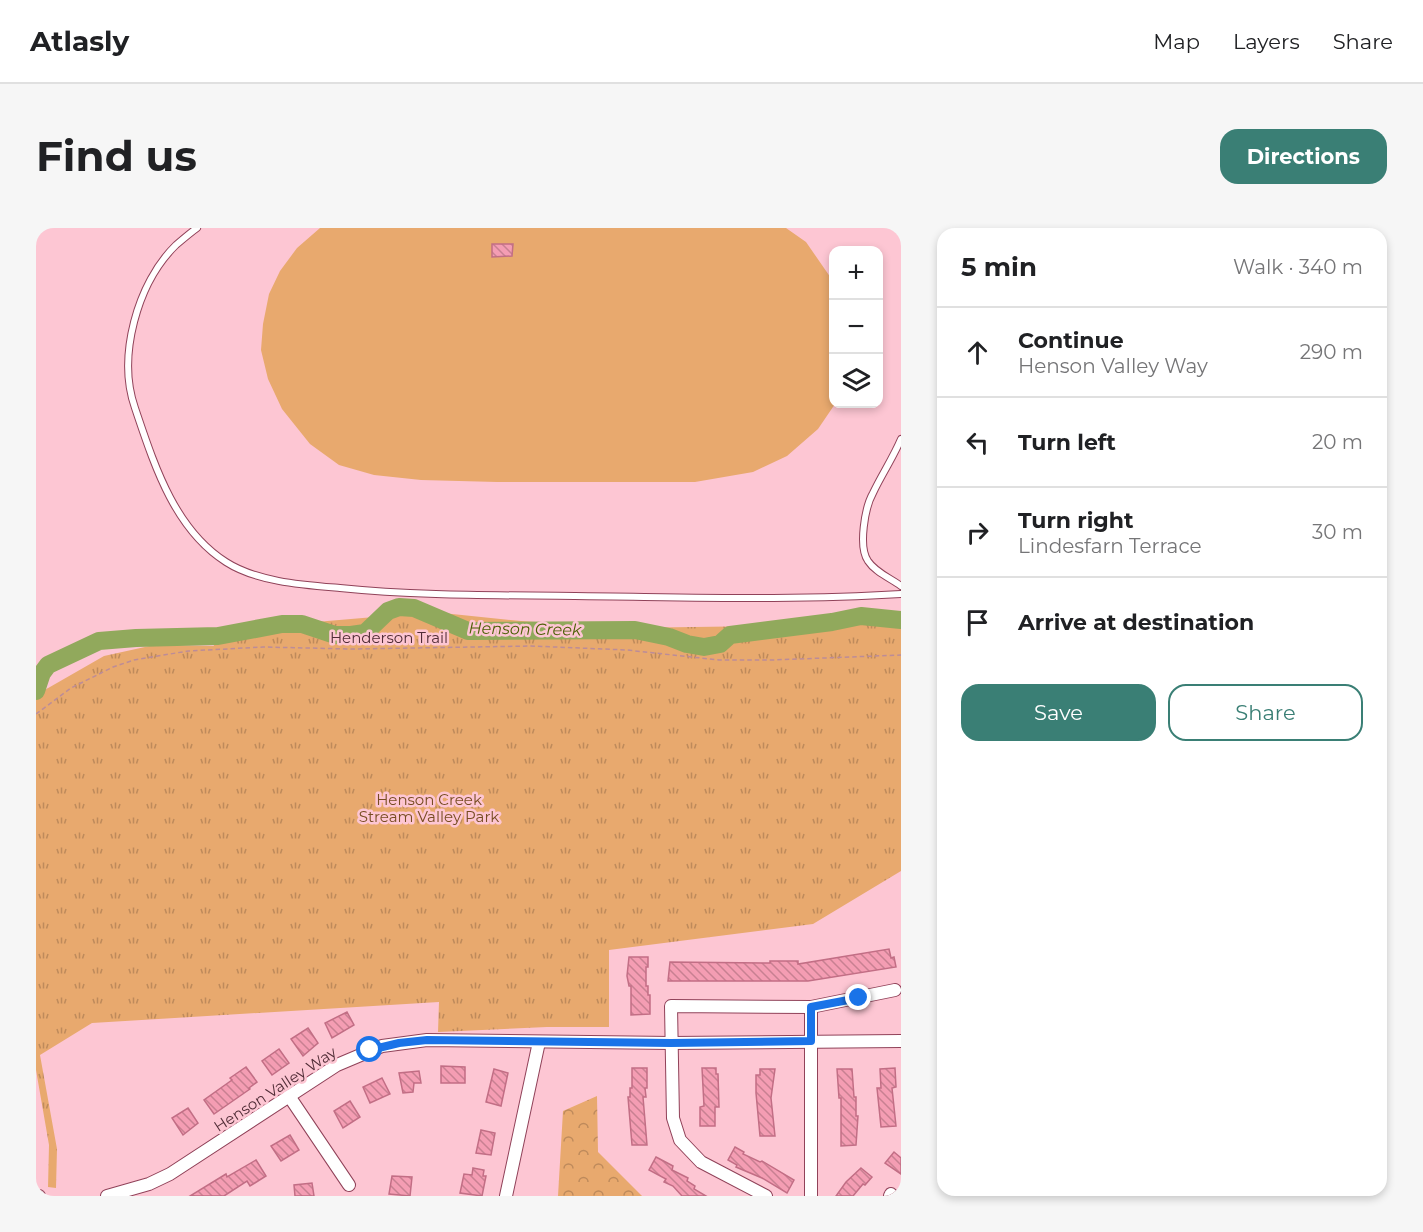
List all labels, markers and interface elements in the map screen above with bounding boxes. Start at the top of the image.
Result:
text: Atlasly [30,24,129,58]
text: Map [1153,29,1200,54]
text: Layers [1233,29,1300,54]
text: Share [1333,29,1393,54]
button: Directions [1220,129,1387,184]
text: Find us [36,130,197,182]
map controls [829,246,883,408]
button: + [829,246,883,300]
text: 5 min [961,251,1037,283]
text: Walk · 340 m [1233,255,1363,279]
button: − [829,300,883,354]
text: Continue [1018,327,1124,354]
icon: ahead [961,336,994,369]
text: 290 m [1300,340,1363,364]
button: layers [829,354,883,408]
text: Henson Valley Way [1018,354,1208,378]
icon: left [961,426,994,459]
text: Turn left [1018,429,1116,456]
text: 20 m [1312,430,1363,454]
text: Turn right [1018,507,1133,534]
icon: right [961,516,994,549]
text: 30 m [1312,520,1363,544]
text: Lindesfarn Terrace [1018,534,1202,558]
icon: arrive [961,606,994,639]
text: Arrive at destination [1018,609,1254,636]
water label: Henson Creek [468,619,583,640]
street label: Henderson Trail [330,628,448,647]
button: Save [961,684,1156,741]
button: Share [1168,684,1363,741]
park label: Henson Creek Stream Valley Park [359,790,499,826]
route end [845,984,871,1010]
route start [356,1036,382,1062]
street label: Henson Valley Way [210,1042,341,1136]

